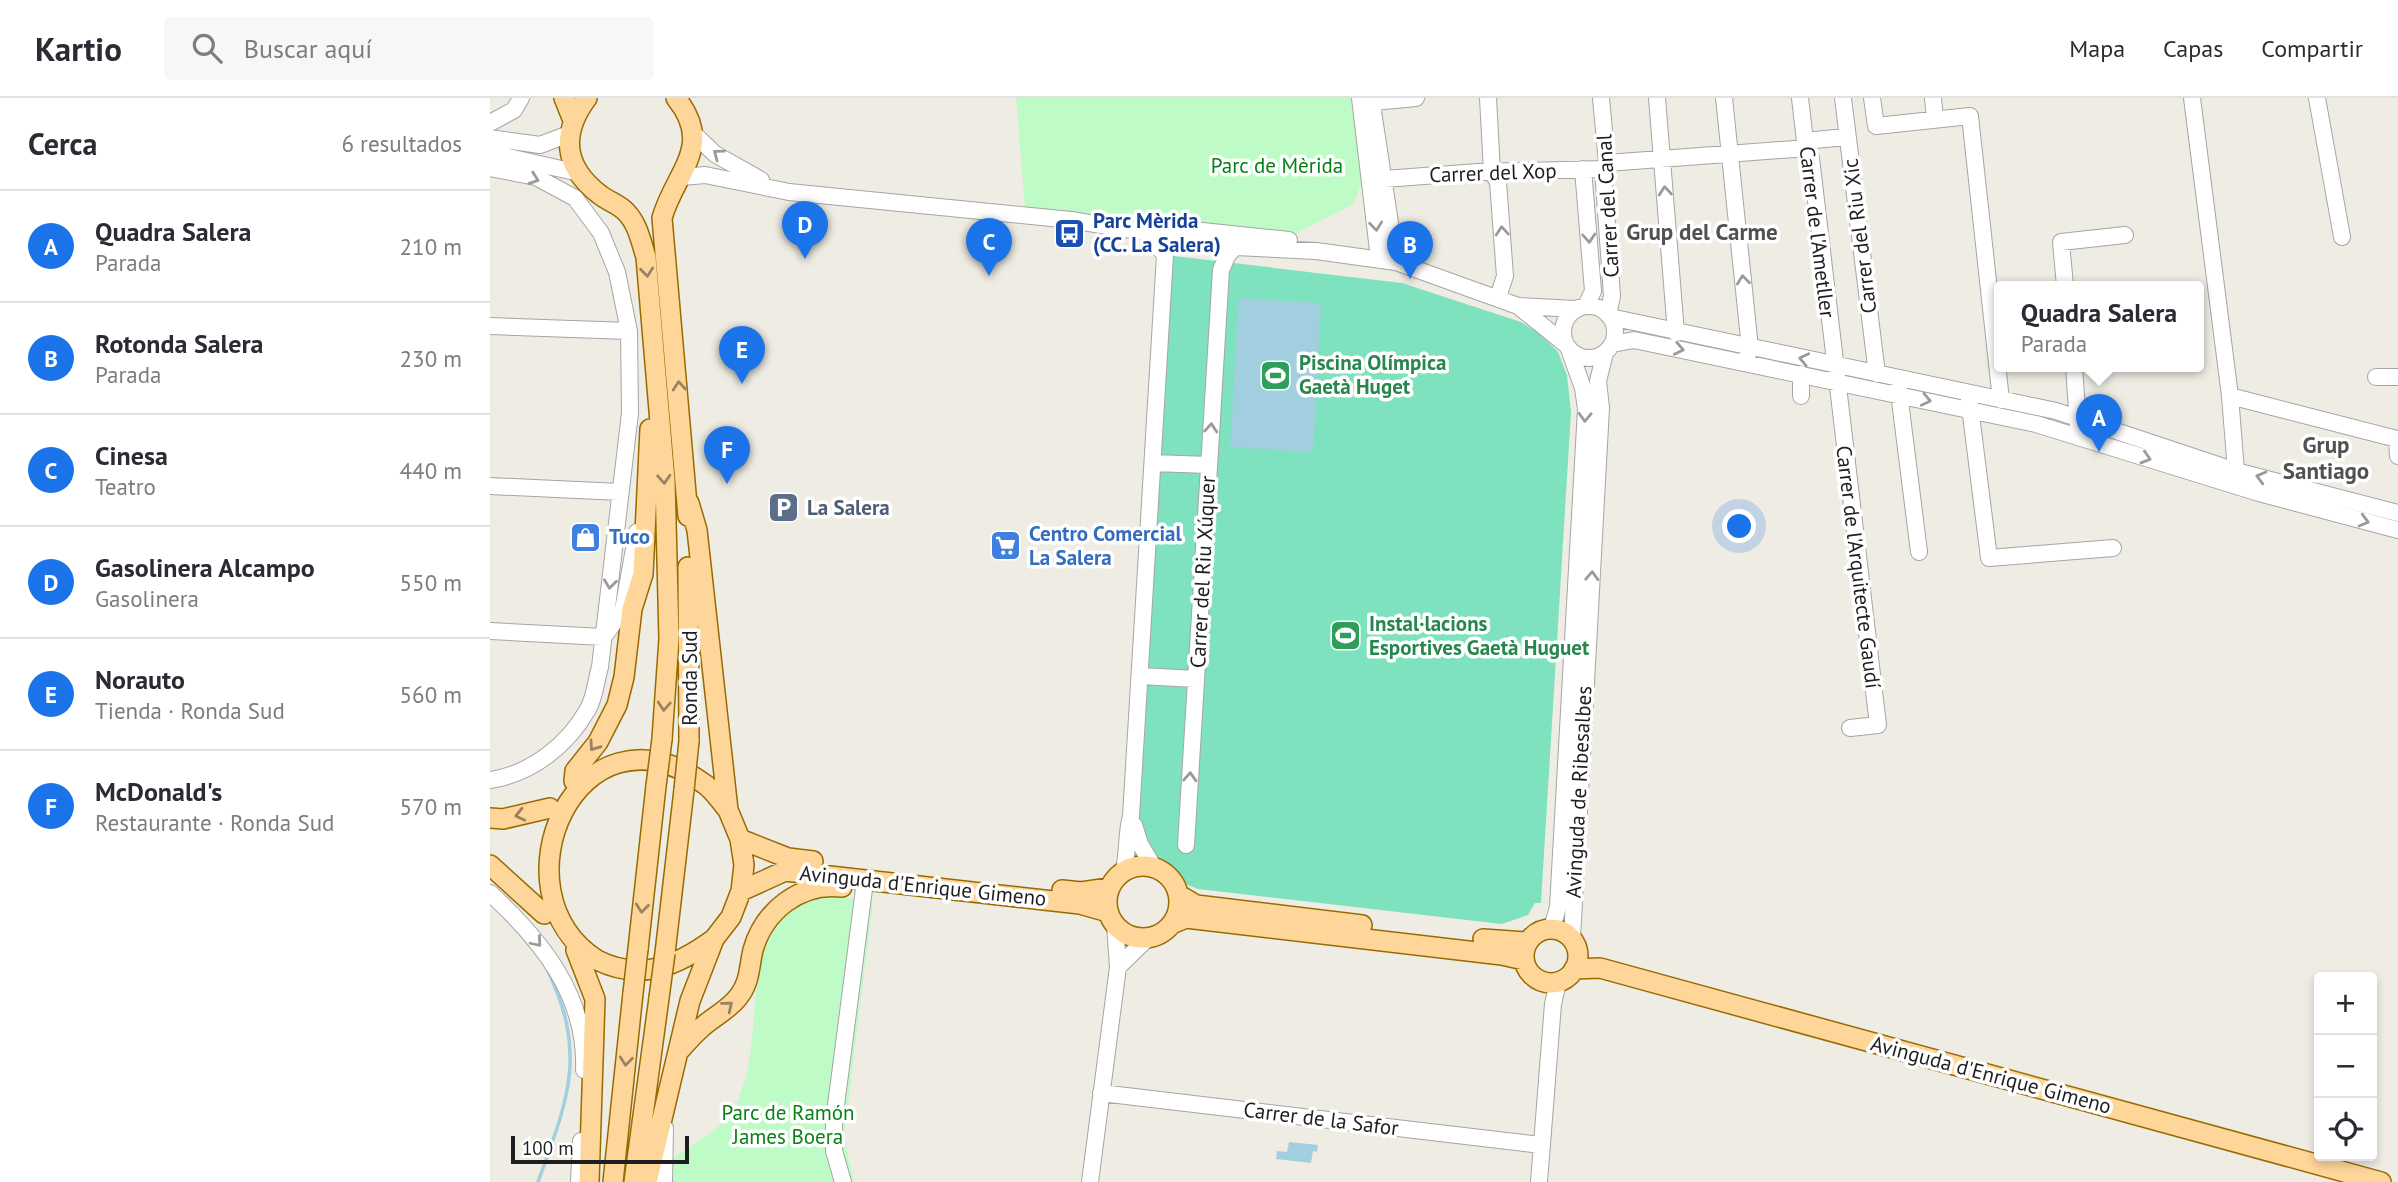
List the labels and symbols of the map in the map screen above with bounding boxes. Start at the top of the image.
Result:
street label: Carrer del Canal [1590,134,1625,278]
street label: Carrer de l'Ametller [1794,145,1841,319]
one-way arrow [713,150,725,162]
park label: Parc de Mèrida [1211,152,1343,179]
street label: Carrer del Xop [1429,157,1557,188]
street label: Carrer del Riu Xic [1837,157,1882,315]
one-way arrow [528,171,540,185]
one-way arrow [1658,185,1673,196]
pin: D [782,201,828,259]
place label: Parc Mèrida (CC. La Salera) [1093,207,1221,258]
bus stop icon: Parc Mèrida (CC. La Salera) [1053,216,1087,250]
district label: Grup del Carme [1626,217,1778,246]
pin: C [966,218,1012,276]
one-way arrow [1368,221,1383,232]
pin: B [1387,221,1433,279]
one-way arrow [1494,225,1509,236]
one-way arrow [1581,232,1596,243]
one-way arrow [639,266,654,277]
one-way arrow [1736,274,1751,285]
pin: E [719,326,765,384]
one-way arrow [1673,340,1685,355]
place label: Piscina Olímpica Gaetà Huget [1299,349,1446,400]
one-way arrow [1798,353,1810,368]
sports icon: Piscina Olímpica Gaetà Huget [1259,358,1293,392]
one-way arrow [672,380,687,391]
one-way arrow [1920,391,1932,406]
pin: A [2076,394,2122,452]
one-way arrow [1578,412,1593,423]
one-way arrow [1204,422,1219,433]
pin: F [704,426,750,484]
district label: Grup Santiago [2283,430,2369,485]
street label: Carrer de l'Arquitecte Gaudí [1830,444,1887,690]
one-way arrow [2139,450,2151,465]
one-way arrow [2255,471,2267,486]
one-way arrow [657,474,672,485]
street label: Carrer del Riu Xúquer [1184,475,1221,669]
parking icon: La Salera [767,491,801,525]
place label: La Salera [807,494,890,521]
your location [1722,509,1756,543]
one-way arrow [2358,513,2370,527]
shop icon: Tuco [569,520,603,554]
place label: Centro Comercial La Salera [1029,520,1182,571]
place label: Tuco [609,523,650,550]
supermarket icon: Centro Comercial La Salera [989,529,1023,563]
one-way arrow [1584,570,1599,581]
one-way arrow [602,578,617,590]
place label: Instal·lacions Esportives Gaetà Huguet [1369,610,1590,661]
sports icon: Instal·lacions Esportives Gaetà Huguet [1329,619,1363,653]
street label: Ronda Sud [676,630,703,726]
street label: Avinguda de Ribesalbes [1559,685,1598,899]
one-way arrow [657,701,672,712]
one-way arrow [590,738,602,751]
one-way arrow [1182,771,1197,782]
one-way arrow [514,807,526,821]
street label: Avinguda d'Enrique Gimeno [798,859,1048,912]
one-way arrow [635,902,650,914]
one-way arrow [529,934,541,947]
one-way arrow [720,1002,733,1014]
street label: Avinguda d'Enrique Gimeno [1868,1029,2114,1120]
one-way arrow [619,1056,634,1067]
street label: Carrer de la Safor [1242,1096,1400,1141]
park label: Parc de Ramón James Boera [721,1099,855,1150]
scale bar [511,1133,690,1165]

